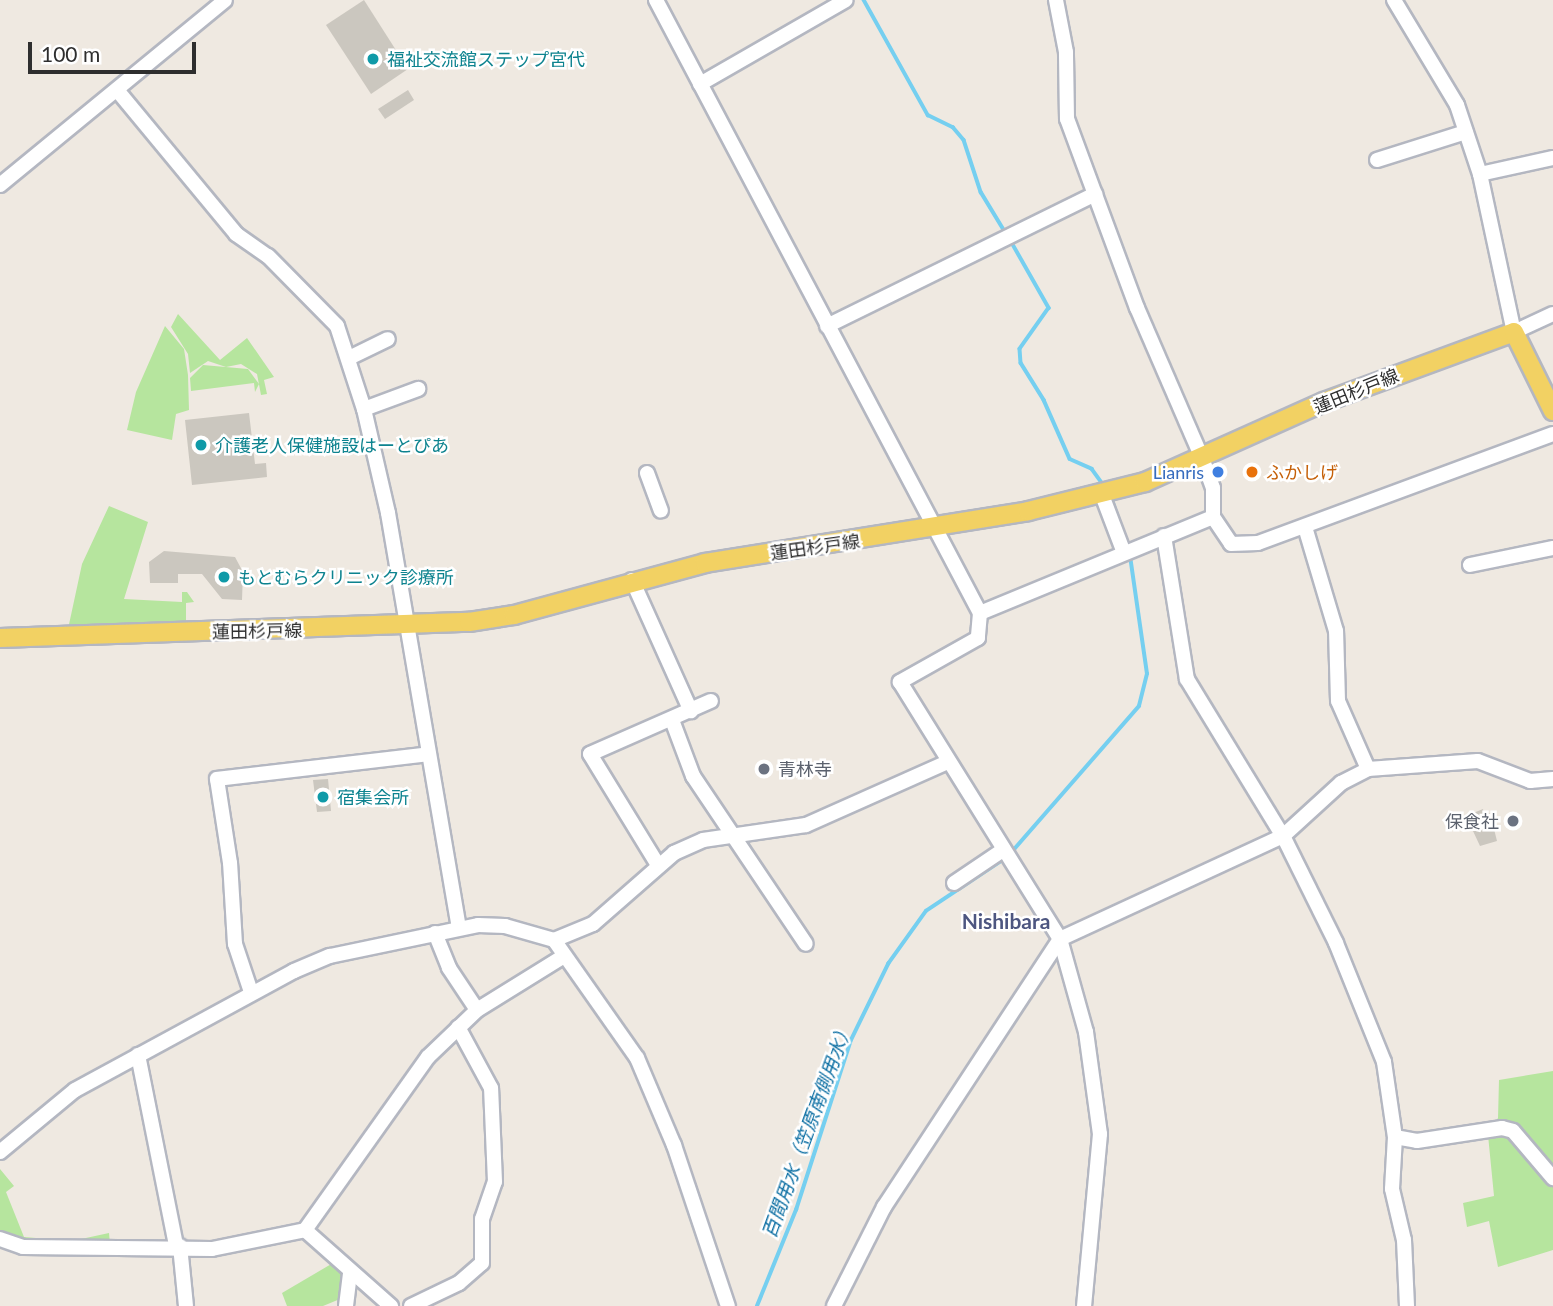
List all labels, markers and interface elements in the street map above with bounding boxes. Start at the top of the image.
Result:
scale bar [32,28,200,72]
text: 100 m [41,41,100,66]
place label: 福祉交流館ステップ宮代 [387,48,585,70]
marker: 福祉交流館ステップ宮代 [365,51,381,67]
street label: 蓮田杉戸線 [1310,364,1402,418]
place label: 介護老人保健施設はーとぴあ [215,434,449,456]
marker: 介護老人保健施設はーとぴあ [193,437,209,453]
place label: Lianris [1153,461,1204,483]
place label: ふかしげ [1266,461,1338,483]
marker: Lianris [1210,464,1226,480]
marker: ふかしげ [1244,464,1260,480]
street label: 蓮田杉戸線 [769,530,861,564]
place label: もとむらクリニック診療所 [238,566,454,588]
marker: もとむらクリニック診療所 [216,569,232,585]
street label: 蓮田杉戸線 [212,619,302,643]
place label: 青林寺 [778,758,832,780]
marker: 青林寺 [756,761,772,777]
place label: 宿集会所 [337,786,409,808]
marker: 宿集会所 [315,789,331,805]
place label: 保食社 [1445,810,1499,832]
marker: 保食社 [1505,813,1521,829]
district label: Nishibara [962,908,1050,934]
water label: 百間用水（笠原南側用水） [757,1019,857,1241]

